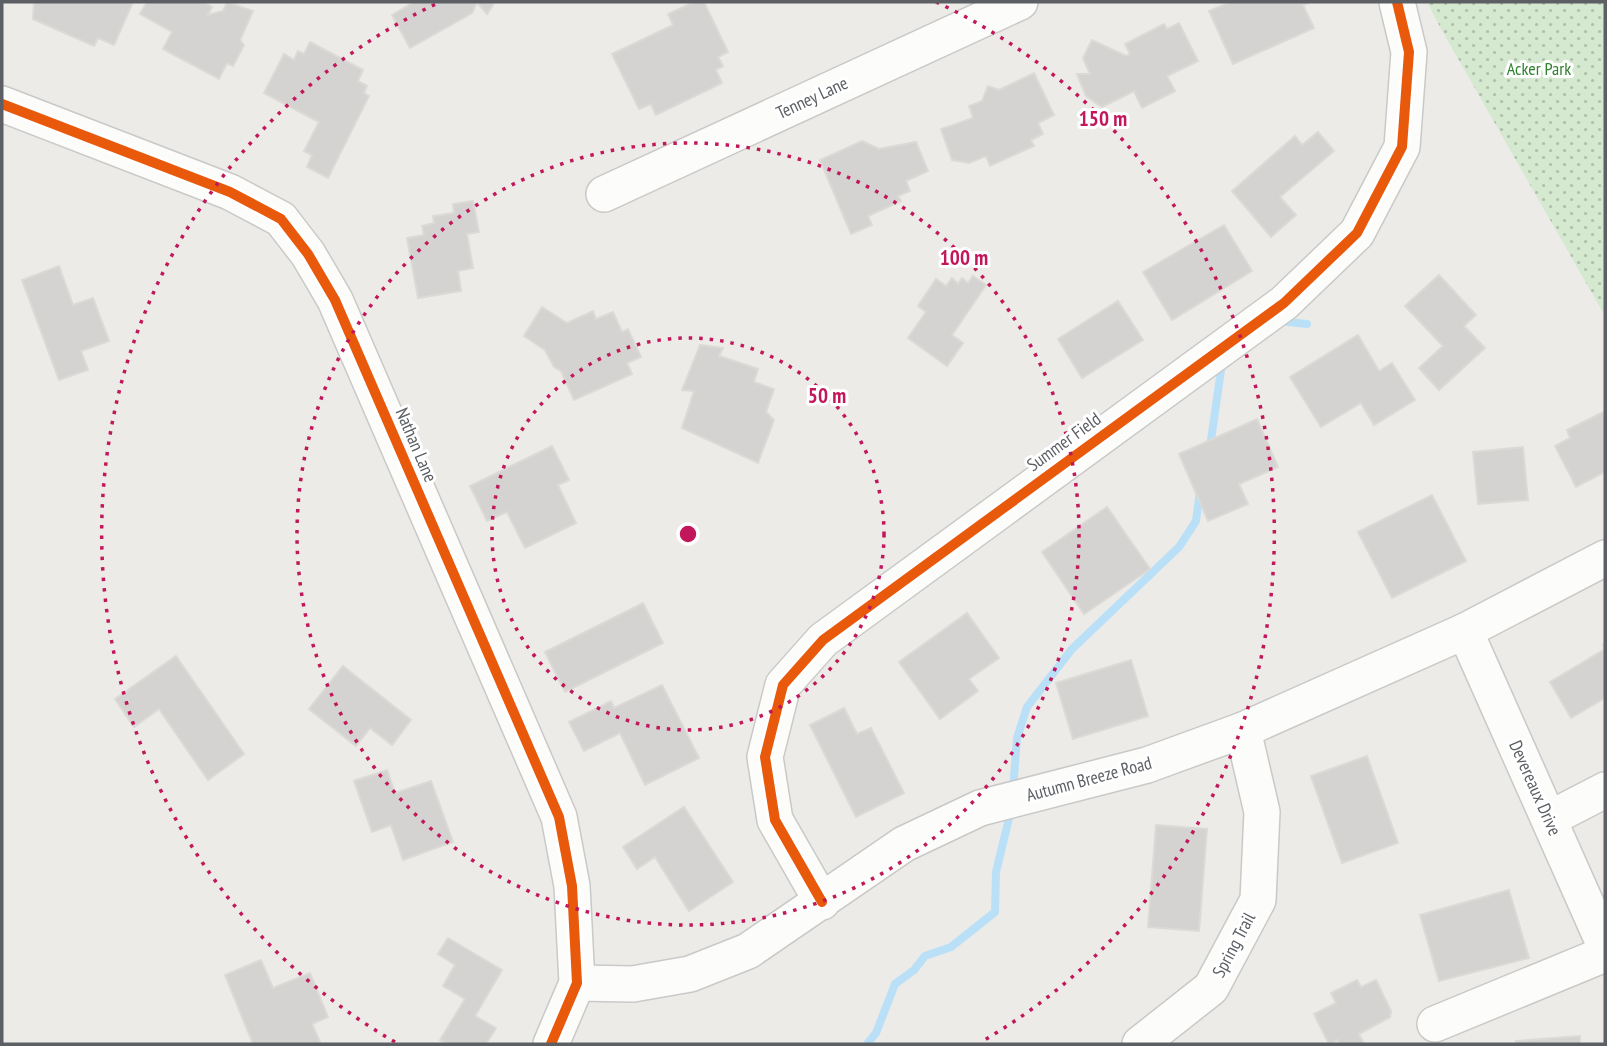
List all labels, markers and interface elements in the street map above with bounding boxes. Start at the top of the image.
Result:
park label: Acker Park [1507,57,1571,80]
street label: Tenney Lane [772,71,851,124]
text: 150 m [1079,105,1127,132]
text: 100 m [940,244,988,271]
text: 50 m [808,382,846,409]
street label: Nathan Lane [391,404,442,485]
street label: Summer Field [1022,407,1105,476]
centre of rings [676,522,700,546]
street label: Devereaux Drive [1504,737,1567,839]
street label: Autumn Breeze Road [1024,751,1154,806]
street label: Spring Trail [1207,908,1261,981]

